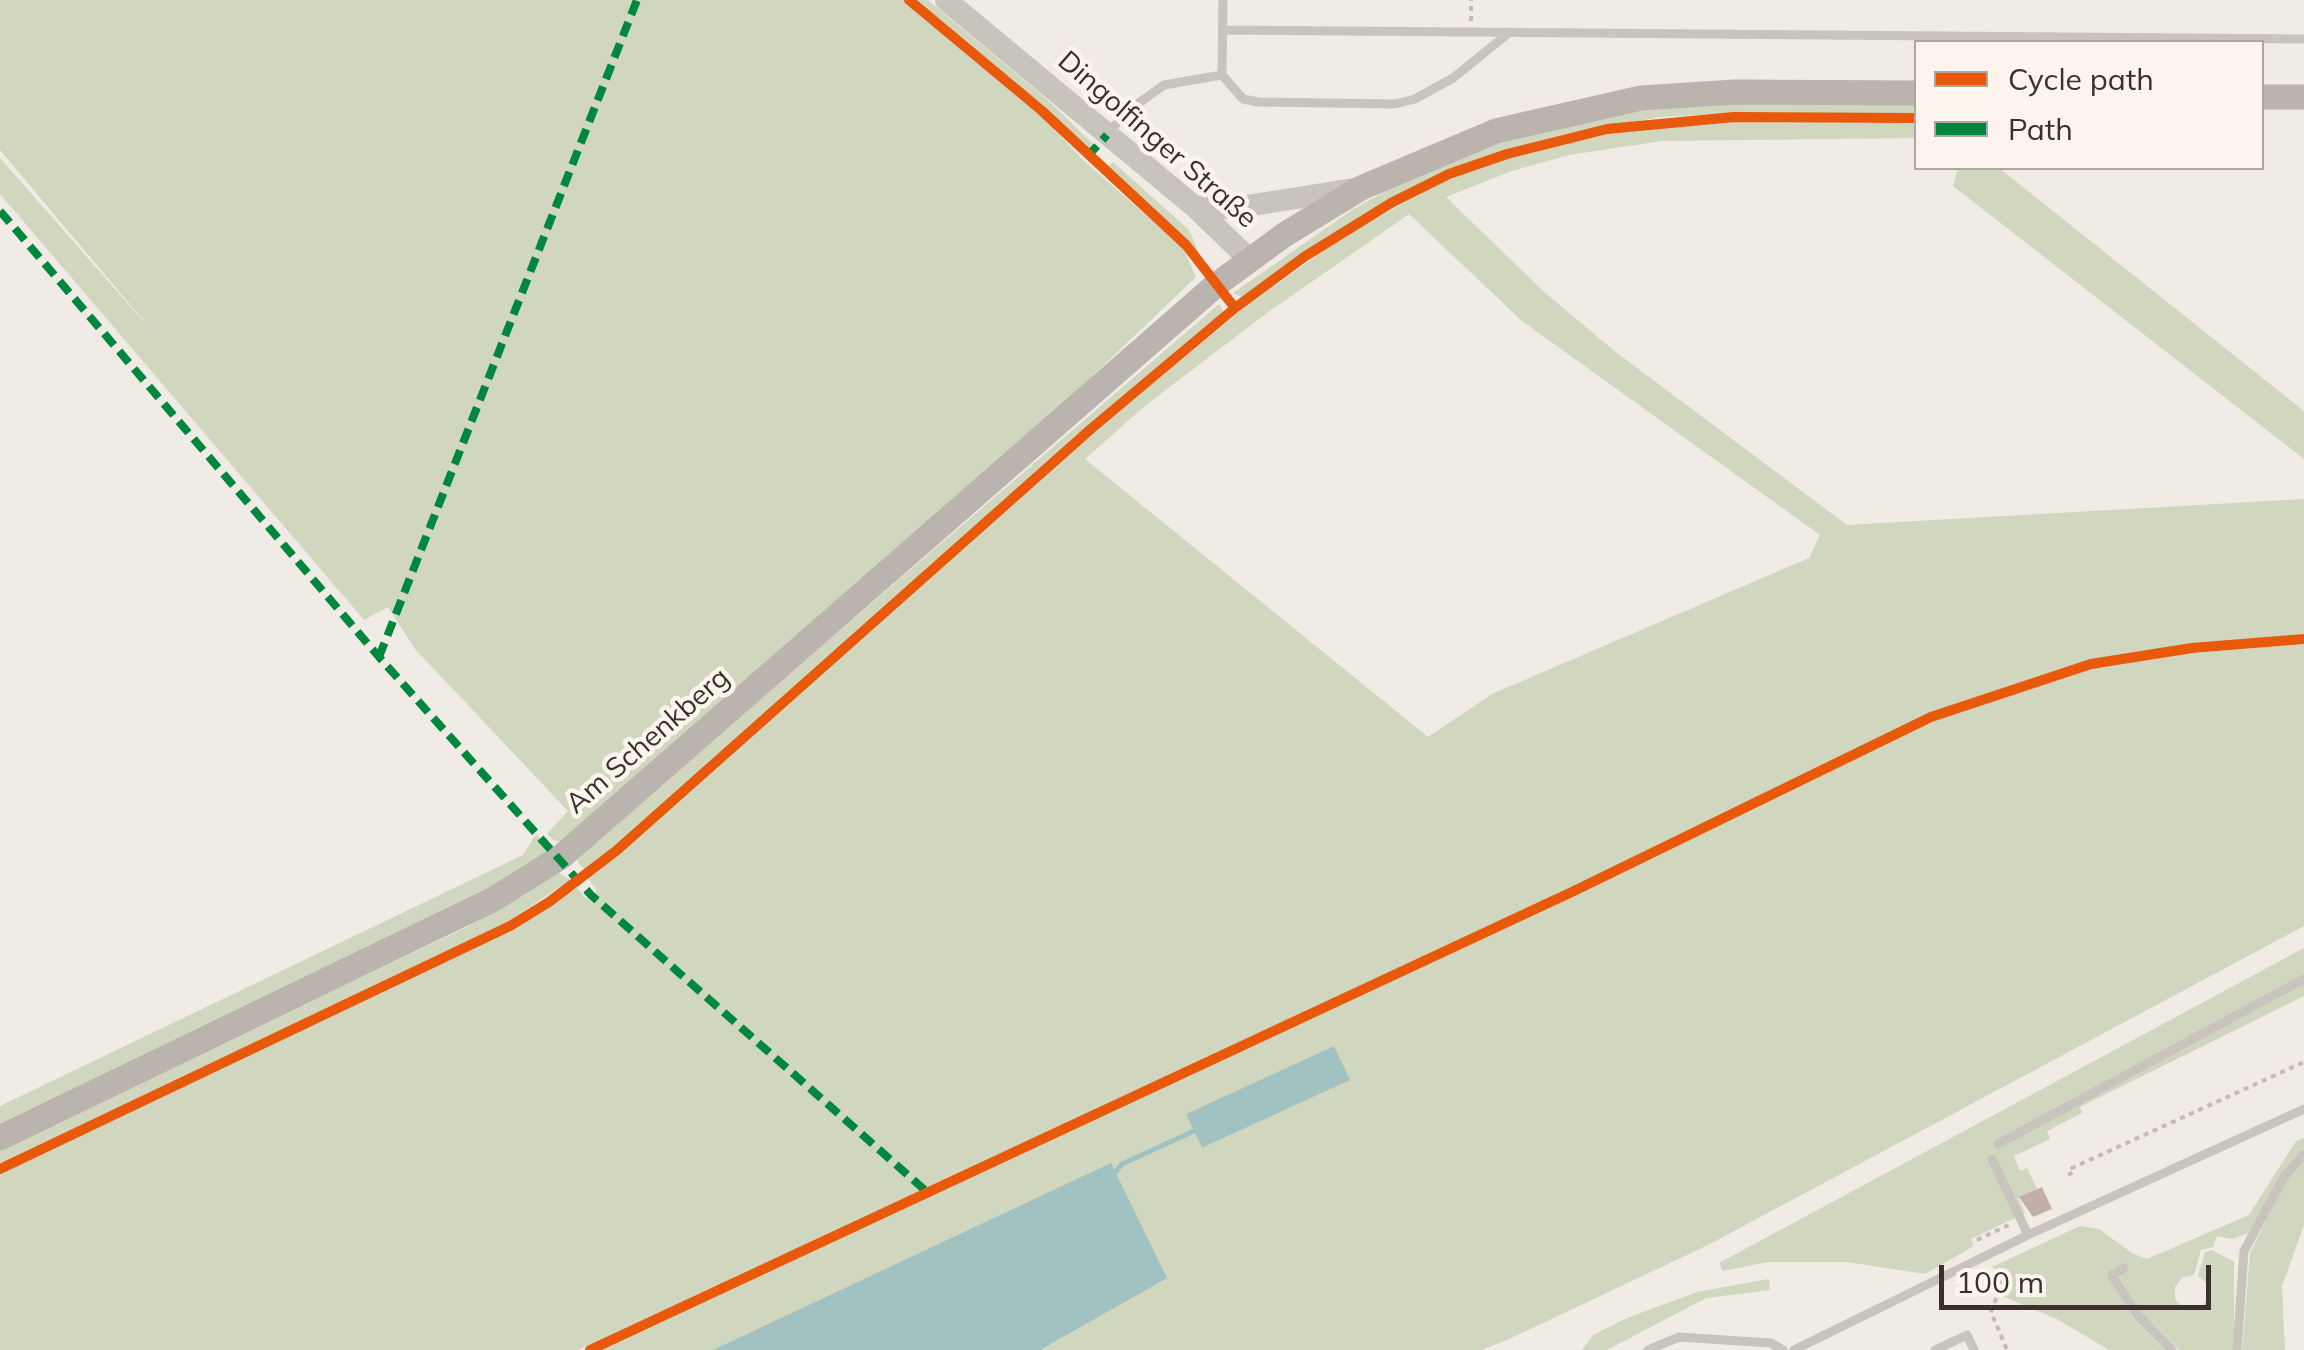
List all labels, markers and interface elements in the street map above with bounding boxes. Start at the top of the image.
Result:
legend [1914,40,2264,170]
street label: Dingolfinger Straße [1051,44,1263,236]
text: Cycle path [2008,60,2154,98]
text: Path [2008,110,2073,148]
street label: Am Schenkberg [560,661,736,821]
scale bar [1944,1245,2216,1307]
text: 100 m [1956,1263,2044,1301]

